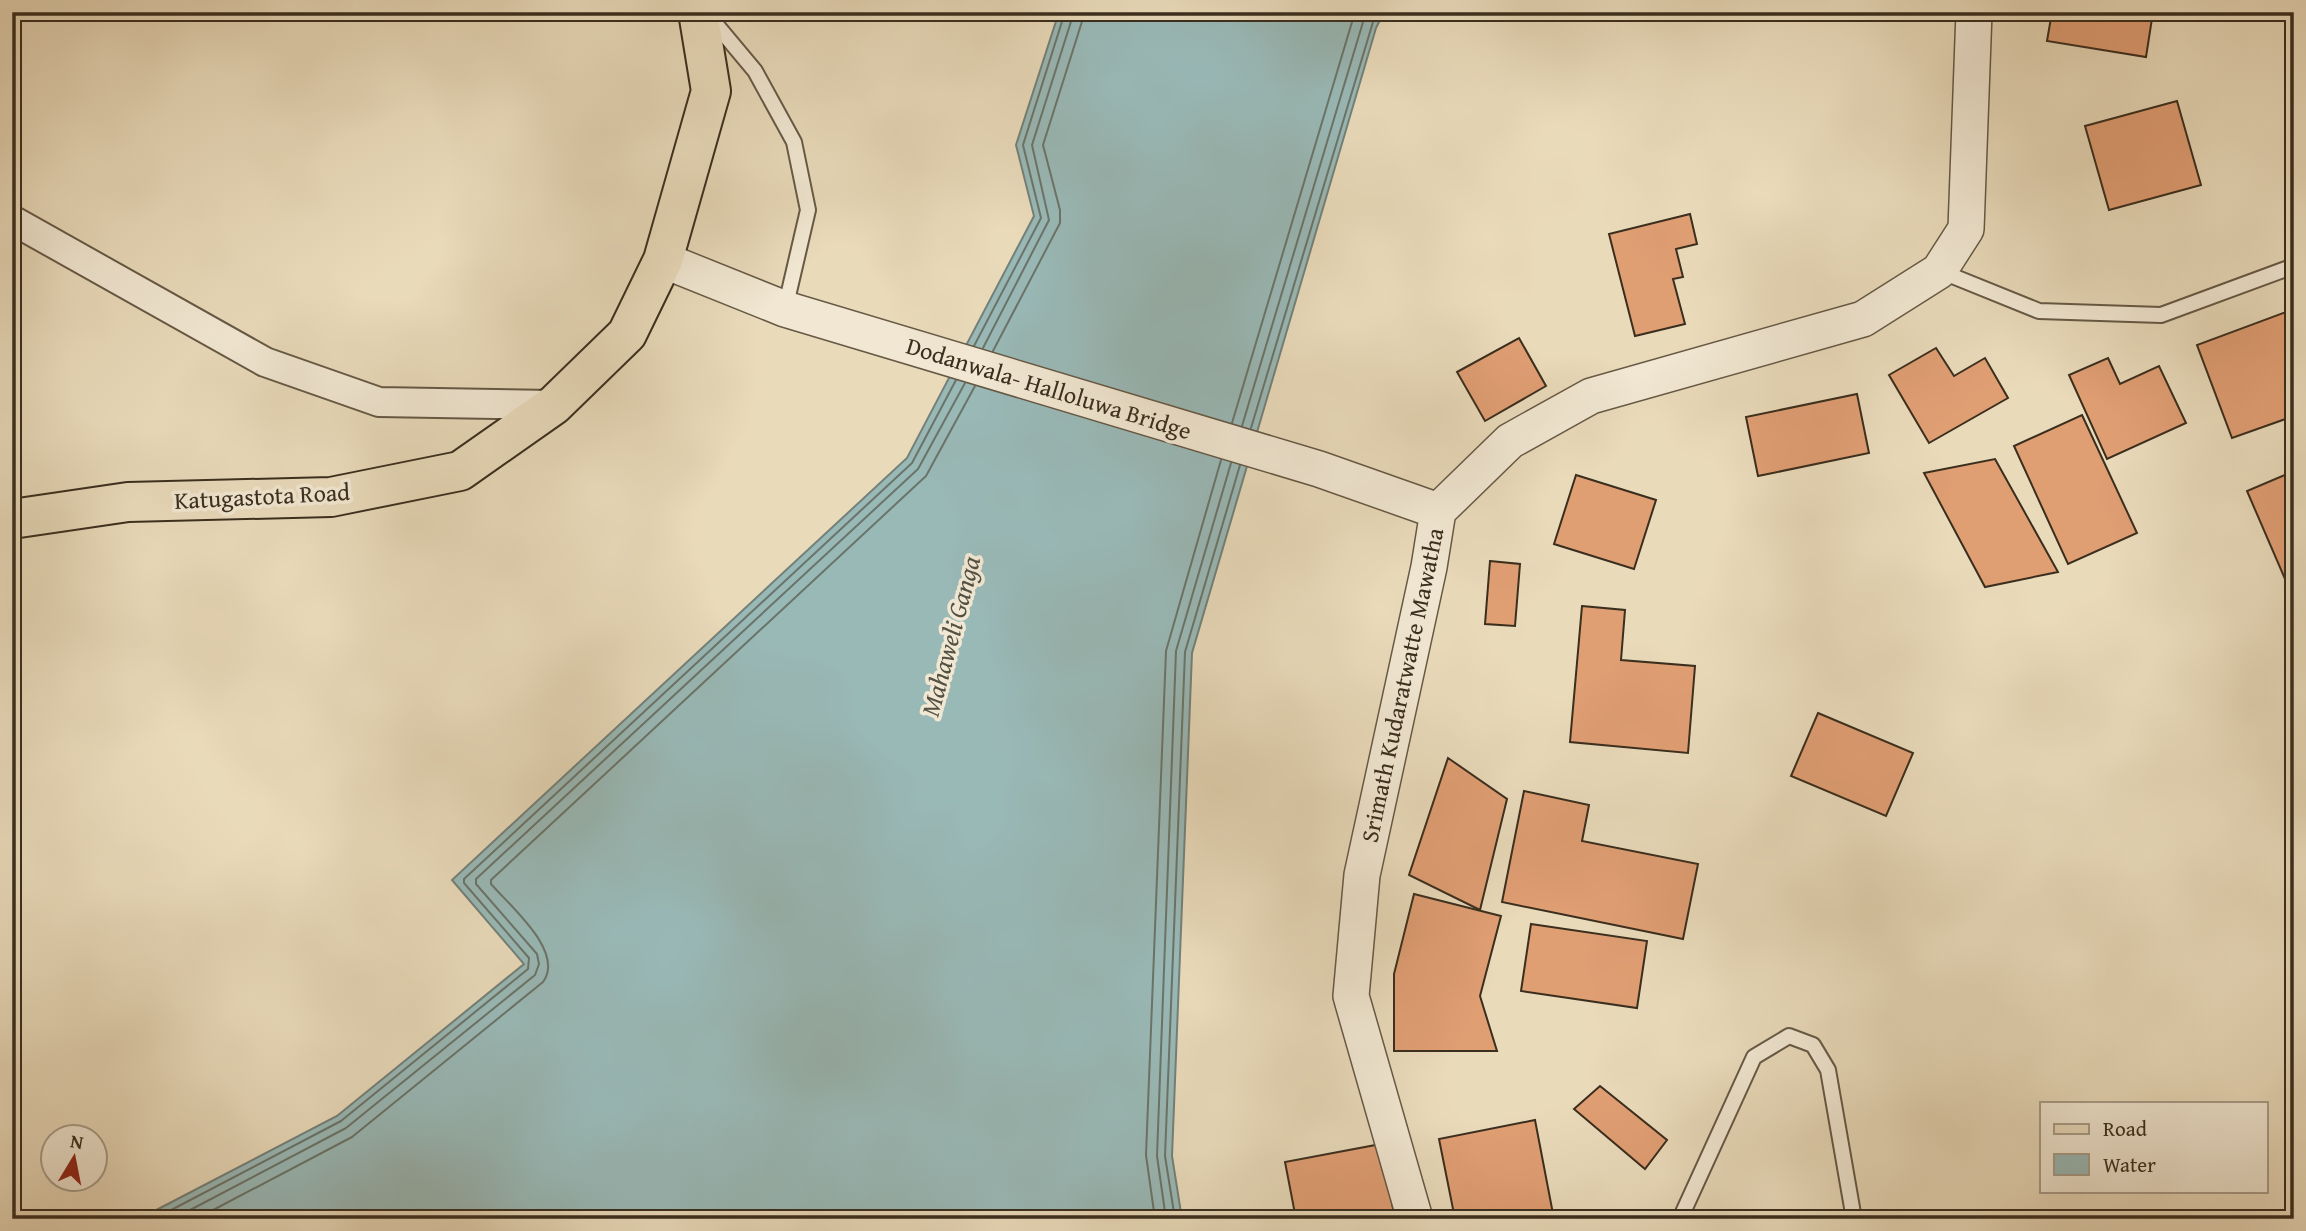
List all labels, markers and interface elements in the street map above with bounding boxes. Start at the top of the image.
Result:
street label: Dodanwala- Halloluwa Bridge [902,328,1196,448]
street label: Katugastota Road [173,474,351,518]
street label: Srimath Kudaratwatte Mawatha [1352,524,1453,846]
water label: Mahaweli Ganga [910,551,990,721]
legend [2040,1102,2268,1192]
text: Road [2103,1113,2148,1144]
north arrow [38,1122,108,1192]
text: N [68,1126,86,1156]
text: Water [2103,1149,2156,1180]

